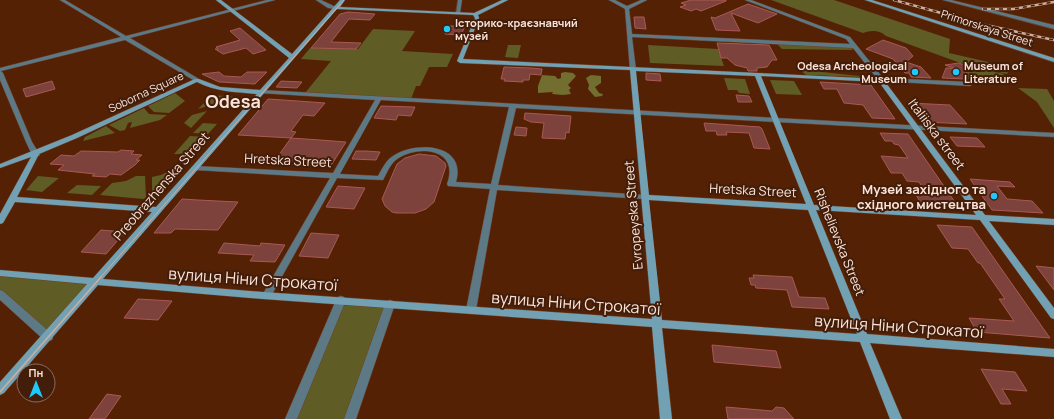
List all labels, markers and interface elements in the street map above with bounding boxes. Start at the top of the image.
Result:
street label: Primorskaya Street [939,6,1035,49]
place label: Історико-краєзнавчий музей [455,15,578,43]
marker: Історико-краєзнавчий музей [442,24,452,34]
place label: Odesa Archeological Museum [797,58,907,86]
place label: Museum of Literature [964,58,1024,86]
street label: Soborna Square [106,67,186,116]
marker: Odesa Archeological Museum [910,67,920,77]
marker: Museum of Literature [951,67,961,77]
district label: Odesa [205,89,261,113]
street label: Italiiska street [904,95,970,173]
street label: Preobrazhenska Street [109,128,213,244]
street label: Hretska Street [244,149,332,171]
street label: Evropeyska Street [619,160,647,270]
street label: Hretska Street [709,179,797,201]
place label: Музей західного та східного мистецтва [857,180,986,213]
street label: Rishelievska Street [810,186,870,298]
marker: Музей західного та східного мистецтва [989,191,999,201]
street label: вулиця Ніни Строкатої [168,262,340,296]
street label: вулиця Ніни Строкатої [491,286,663,320]
street label: вулиця Ніни Строкатої [814,309,986,343]
north arrow [16,363,56,403]
text: Пн [29,365,44,380]

